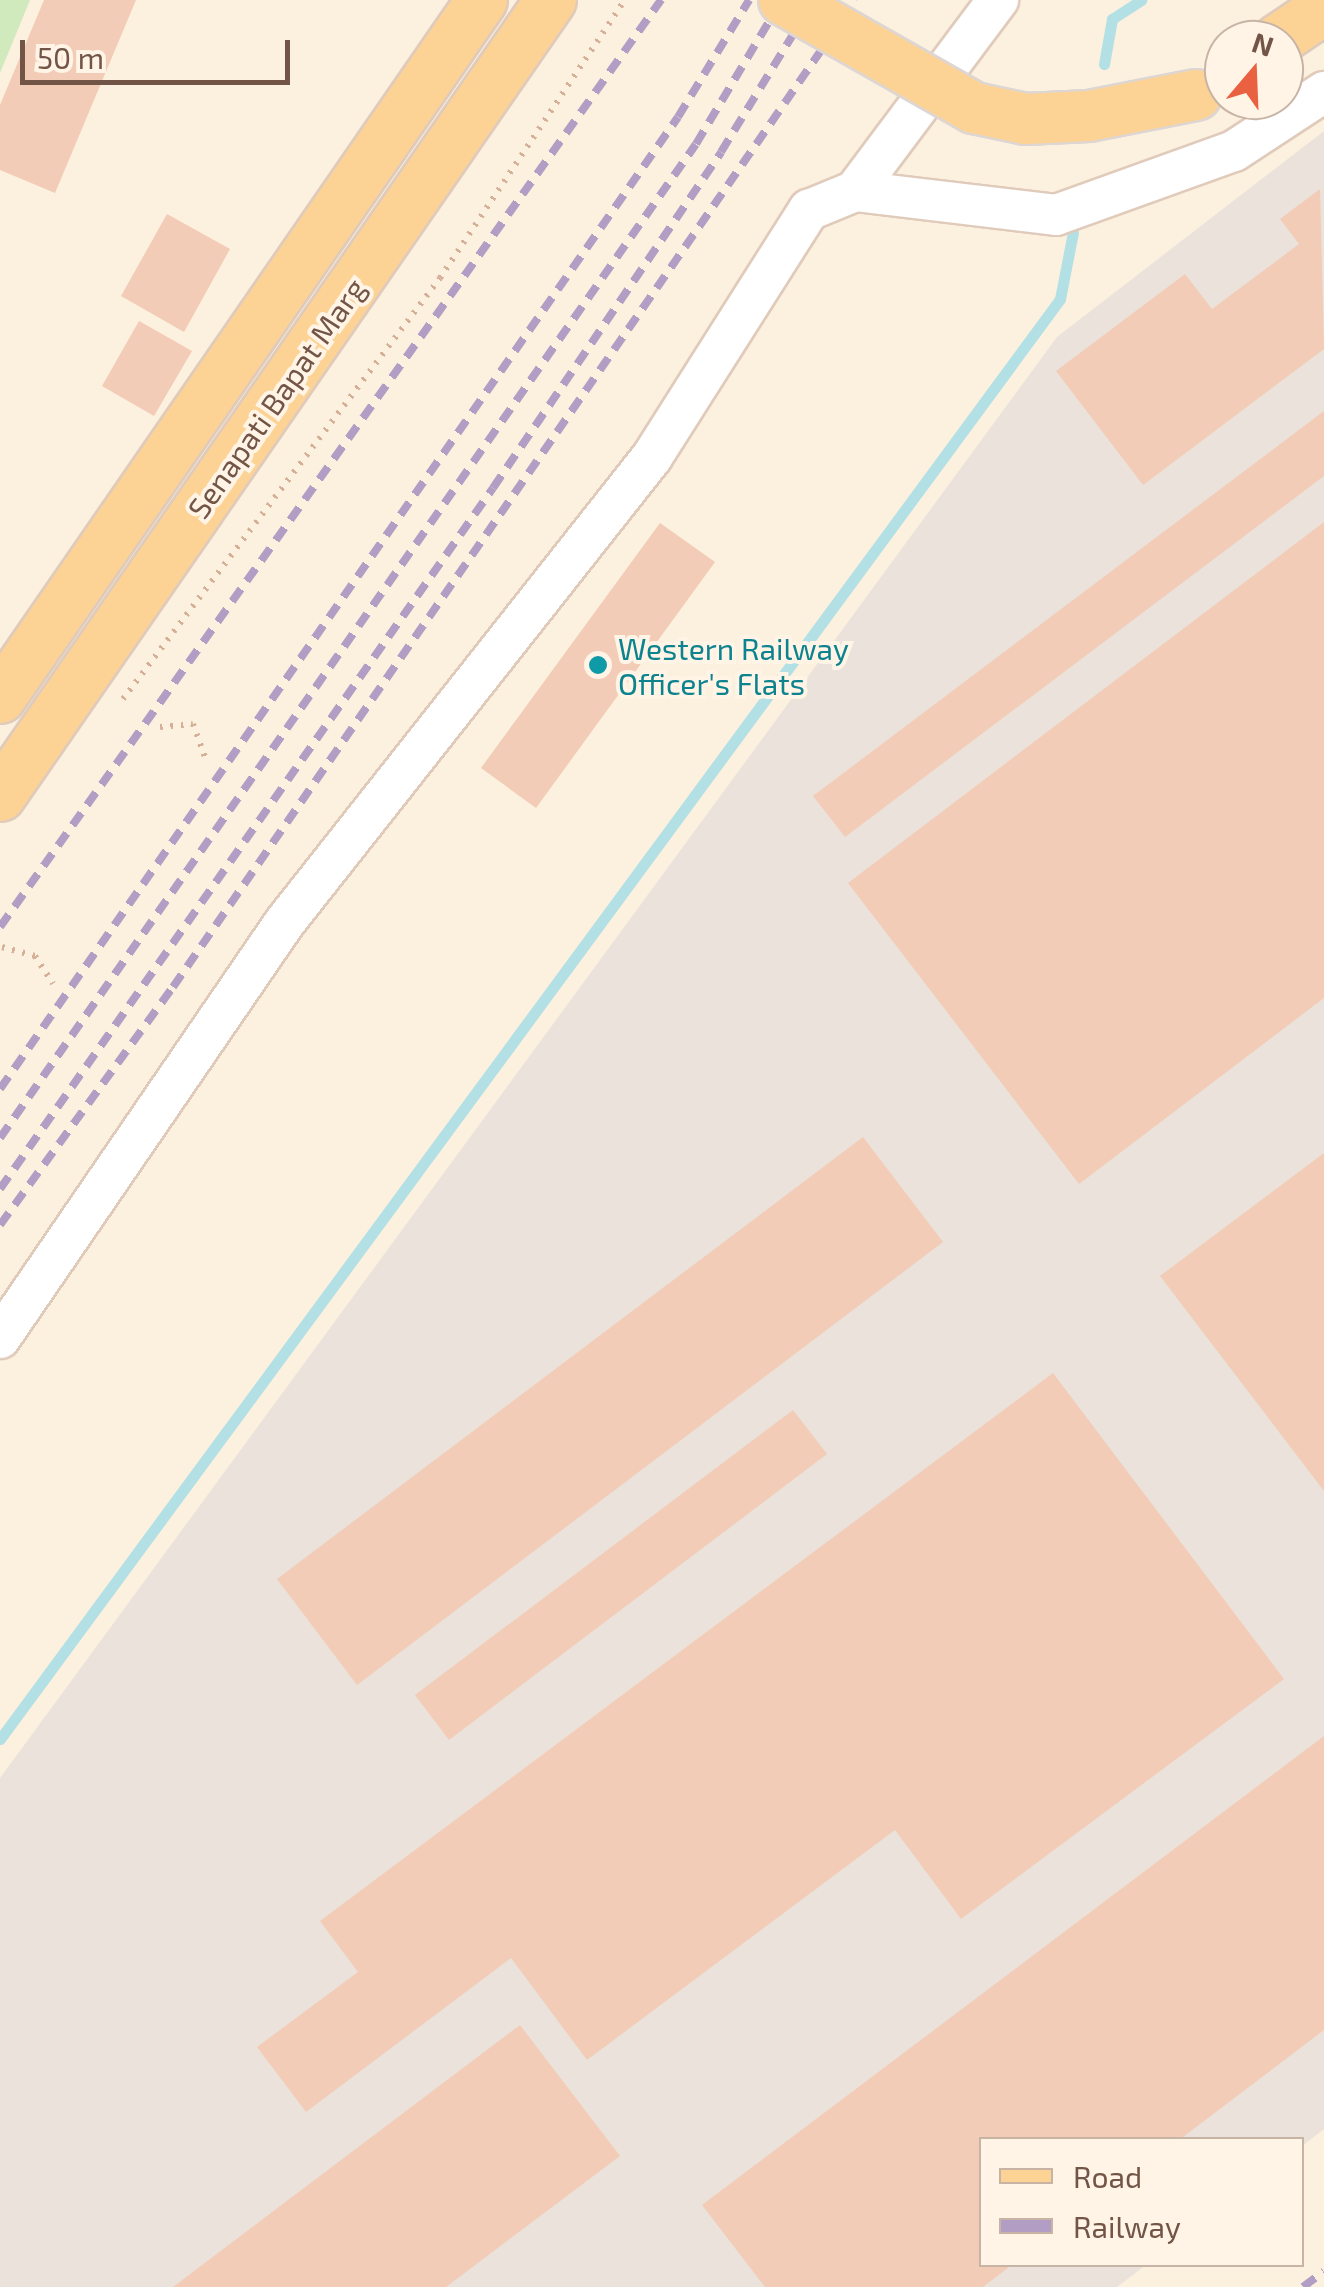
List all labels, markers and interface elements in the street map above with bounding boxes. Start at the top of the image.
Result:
scale bar [25,20,295,82]
north arrow [1204,20,1304,120]
text: N [1248,24,1278,63]
text: 50 m [37,39,104,75]
street label: Senapati Bapat Marg [180,271,372,525]
place label: Western Railway Officer's Flats [618,630,849,700]
marker: Western Railway Officer's Flats [587,654,609,676]
legend [979,2137,1304,2267]
text: Road [1073,2158,1142,2194]
text: Railway [1073,2208,1181,2244]

